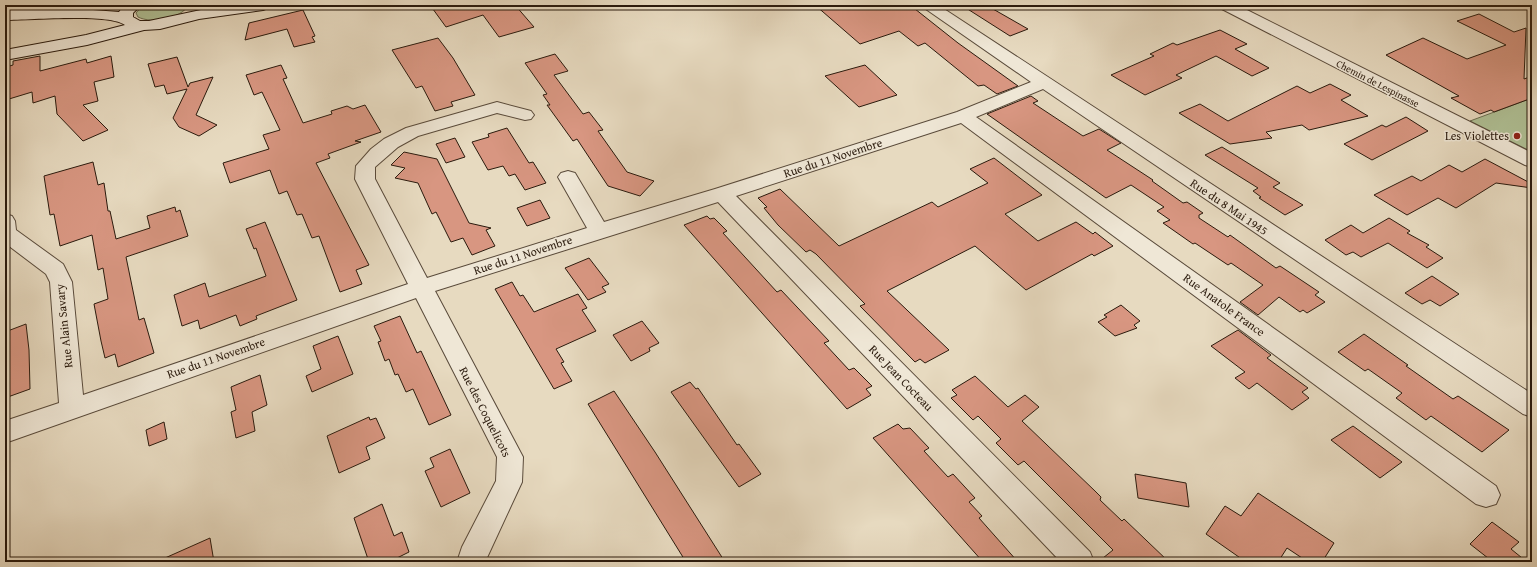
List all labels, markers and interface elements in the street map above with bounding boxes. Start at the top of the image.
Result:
street label: Chemin de Lespinasse [1334,56,1422,111]
place label: Les Violettes [1445,127,1509,144]
marker: Les Violettes [1512,131,1522,141]
street label: Rue du 11 Novembre [781,133,885,182]
street label: Rue du 8 Mai 1945 [1187,174,1272,239]
street label: Rue du 11 Novembre [471,230,575,279]
street label: Rue Anatole France [1180,269,1269,340]
street label: Rue Alain Savary [51,283,76,369]
street label: Rue du 11 Novembre [164,333,268,382]
street label: Rue Jean Cocteau [865,341,938,415]
street label: Rue des Coquelicots [455,364,516,460]

